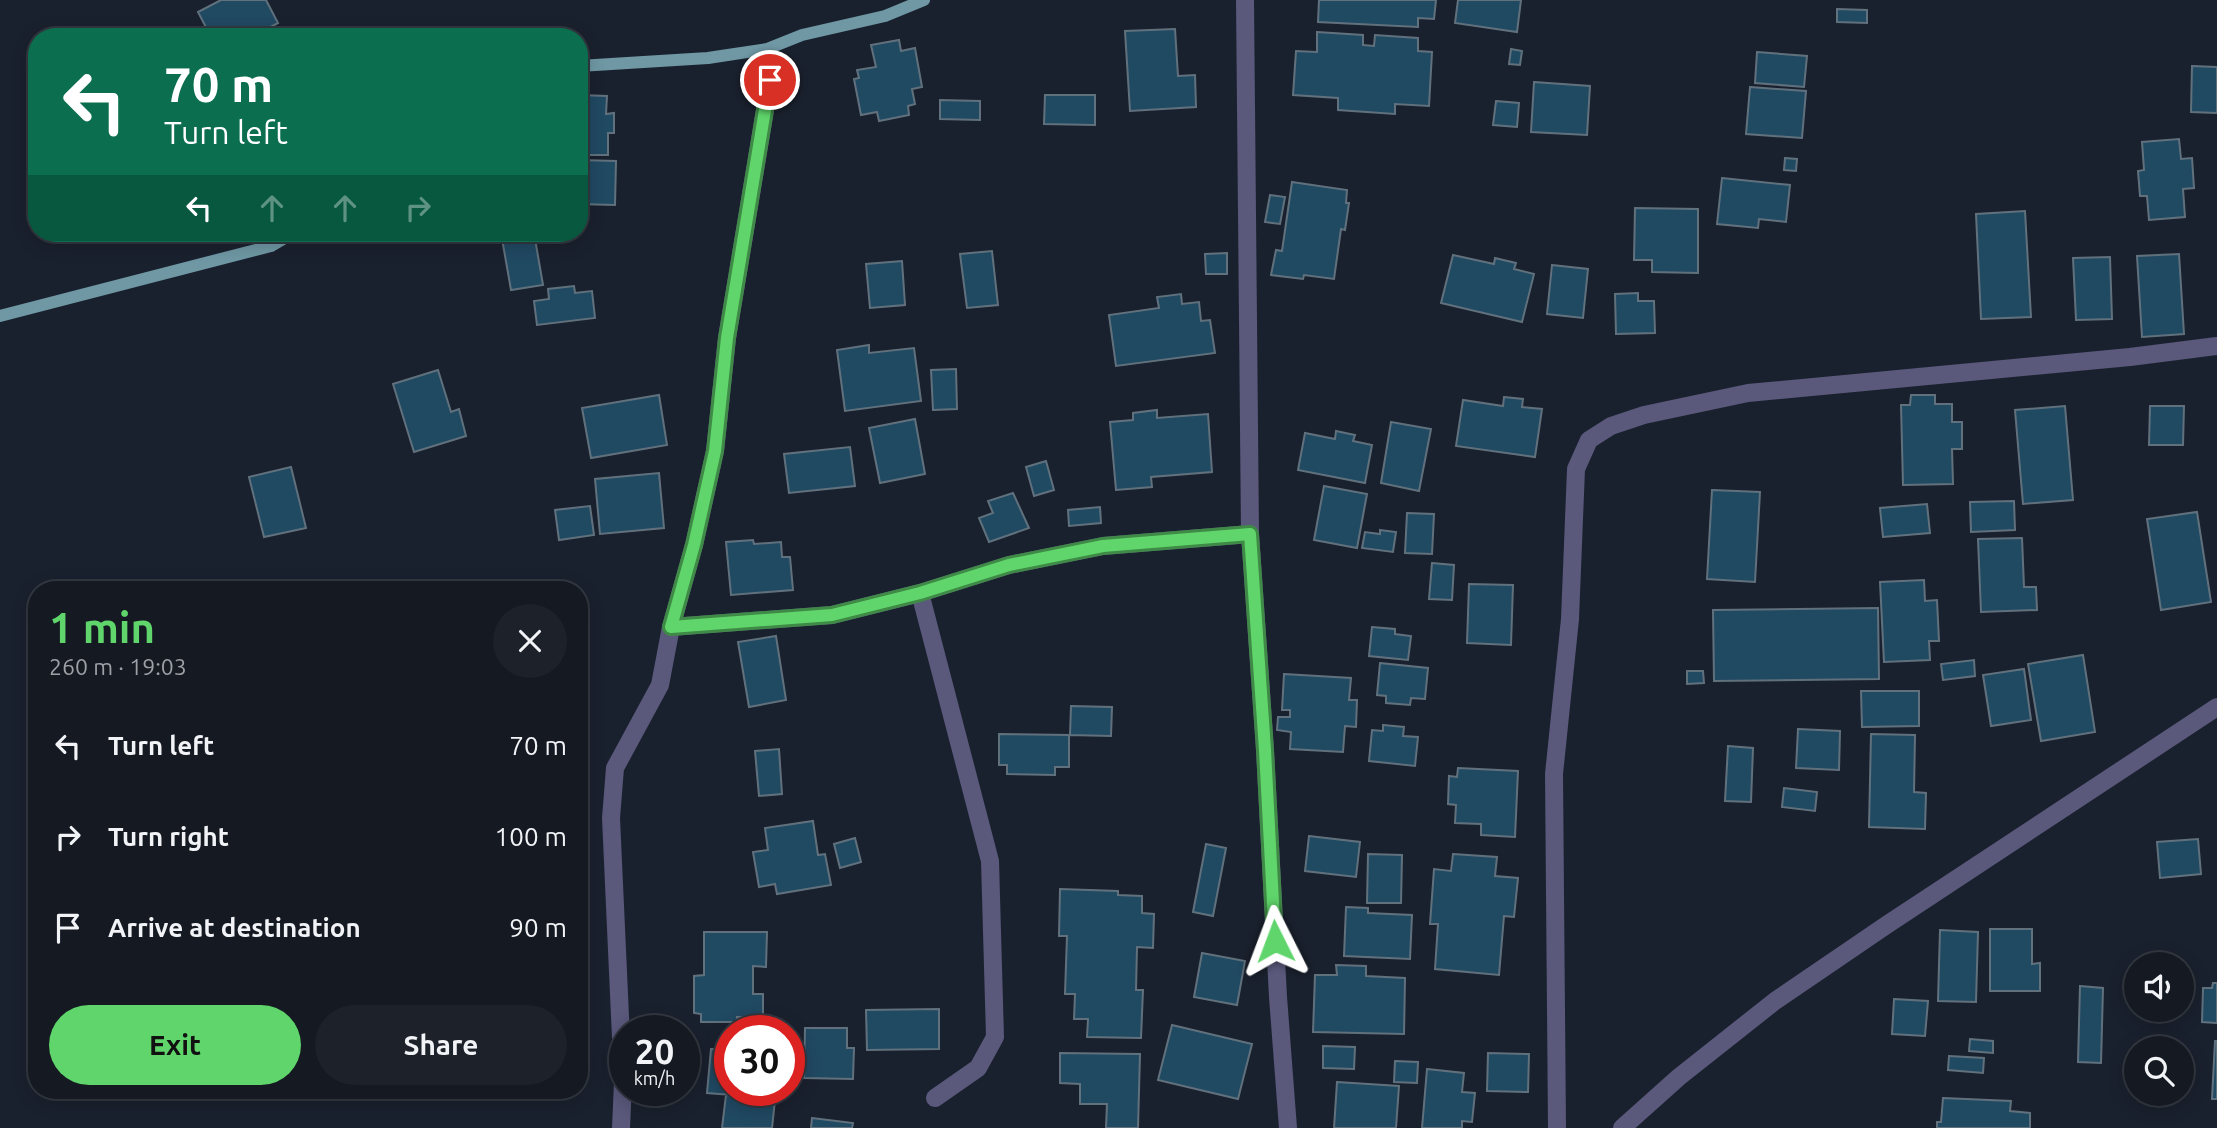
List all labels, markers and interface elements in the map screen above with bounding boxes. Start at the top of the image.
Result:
pin [740,50,800,110]
icon: left [49,56,140,147]
text: 70 m [164,56,273,111]
icon: arrive [751,61,789,99]
text: Turn left [164,114,288,150]
icon: left [180,189,218,227]
icon: ahead [253,189,291,227]
icon: ahead [326,189,364,227]
icon: right [399,189,437,227]
text: 1 min [49,604,155,651]
button: close [493,604,567,678]
text: 260 m · 19:03 [49,654,187,679]
icon: left [49,727,87,765]
text: Turn left [108,731,214,760]
text: 70 m [509,731,567,760]
icon: right [49,818,87,856]
text: Turn right [108,822,229,851]
text: 100 m [495,822,567,851]
position arrow [1238,904,1312,978]
icon: arrive [49,909,87,947]
text: Arrive at destination [108,913,361,942]
text: 90 m [509,913,567,942]
map controls [2124,952,2194,1106]
button: sound [2124,952,2194,1022]
button: Exit [49,1005,301,1085]
button: Share [315,1005,567,1085]
speed limit sign: 30 [714,1015,805,1106]
text: 20 [635,1031,674,1071]
button: search [2124,1036,2194,1106]
text: km/h [634,1068,675,1088]

